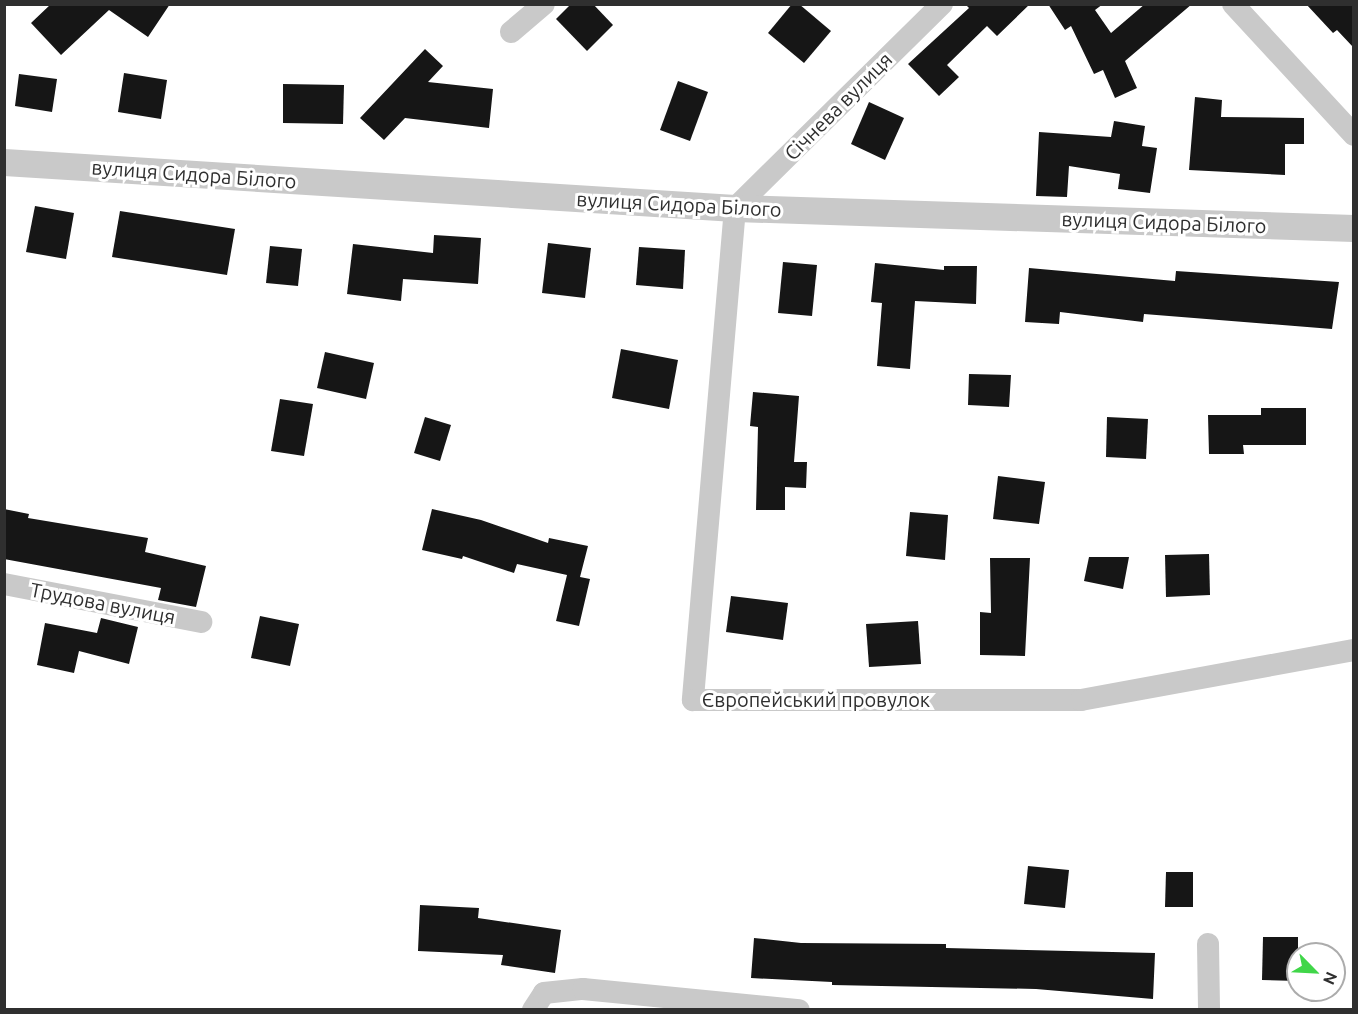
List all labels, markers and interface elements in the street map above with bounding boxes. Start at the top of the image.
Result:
street label: Січнева вулиця [779,47,897,165]
street label: вулиця Сидора Білого [91,155,297,193]
street label: вулиця Сидора Білого [576,187,782,221]
street label: вулиця Сидора Білого [1061,206,1267,238]
street label: Трудова вулиця [28,577,178,629]
street label: Європейський провулок [702,687,930,711]
north arrow [1286,942,1346,1002]
text: N [1320,969,1341,988]

